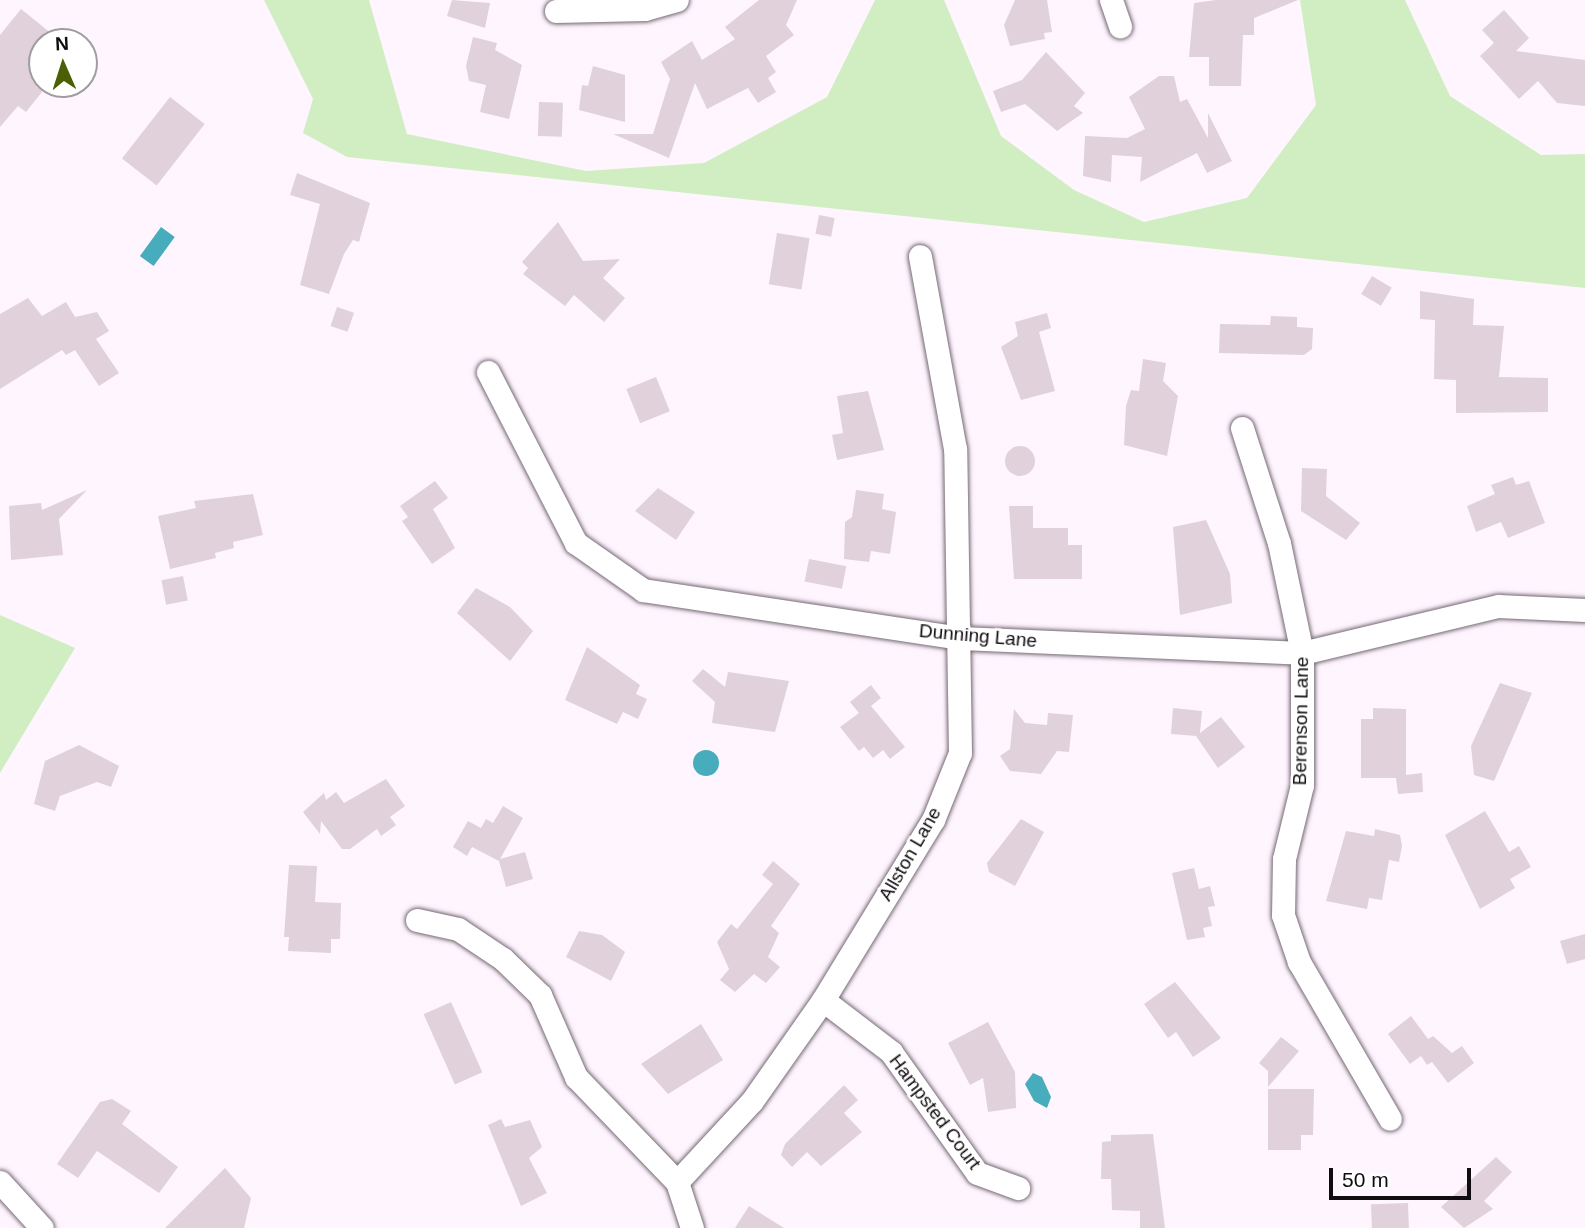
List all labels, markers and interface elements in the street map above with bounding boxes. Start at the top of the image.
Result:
north arrow [28,28,98,98]
text: N [55,33,69,54]
street label: Dunning Lane [918,619,1038,653]
street label: Berenson Lane [1288,656,1314,786]
street label: Allston Lane [874,803,946,905]
street label: Hampsted Court [884,1050,986,1174]
scale bar [1333,1154,1475,1198]
text: 50 m [1342,1168,1389,1191]

